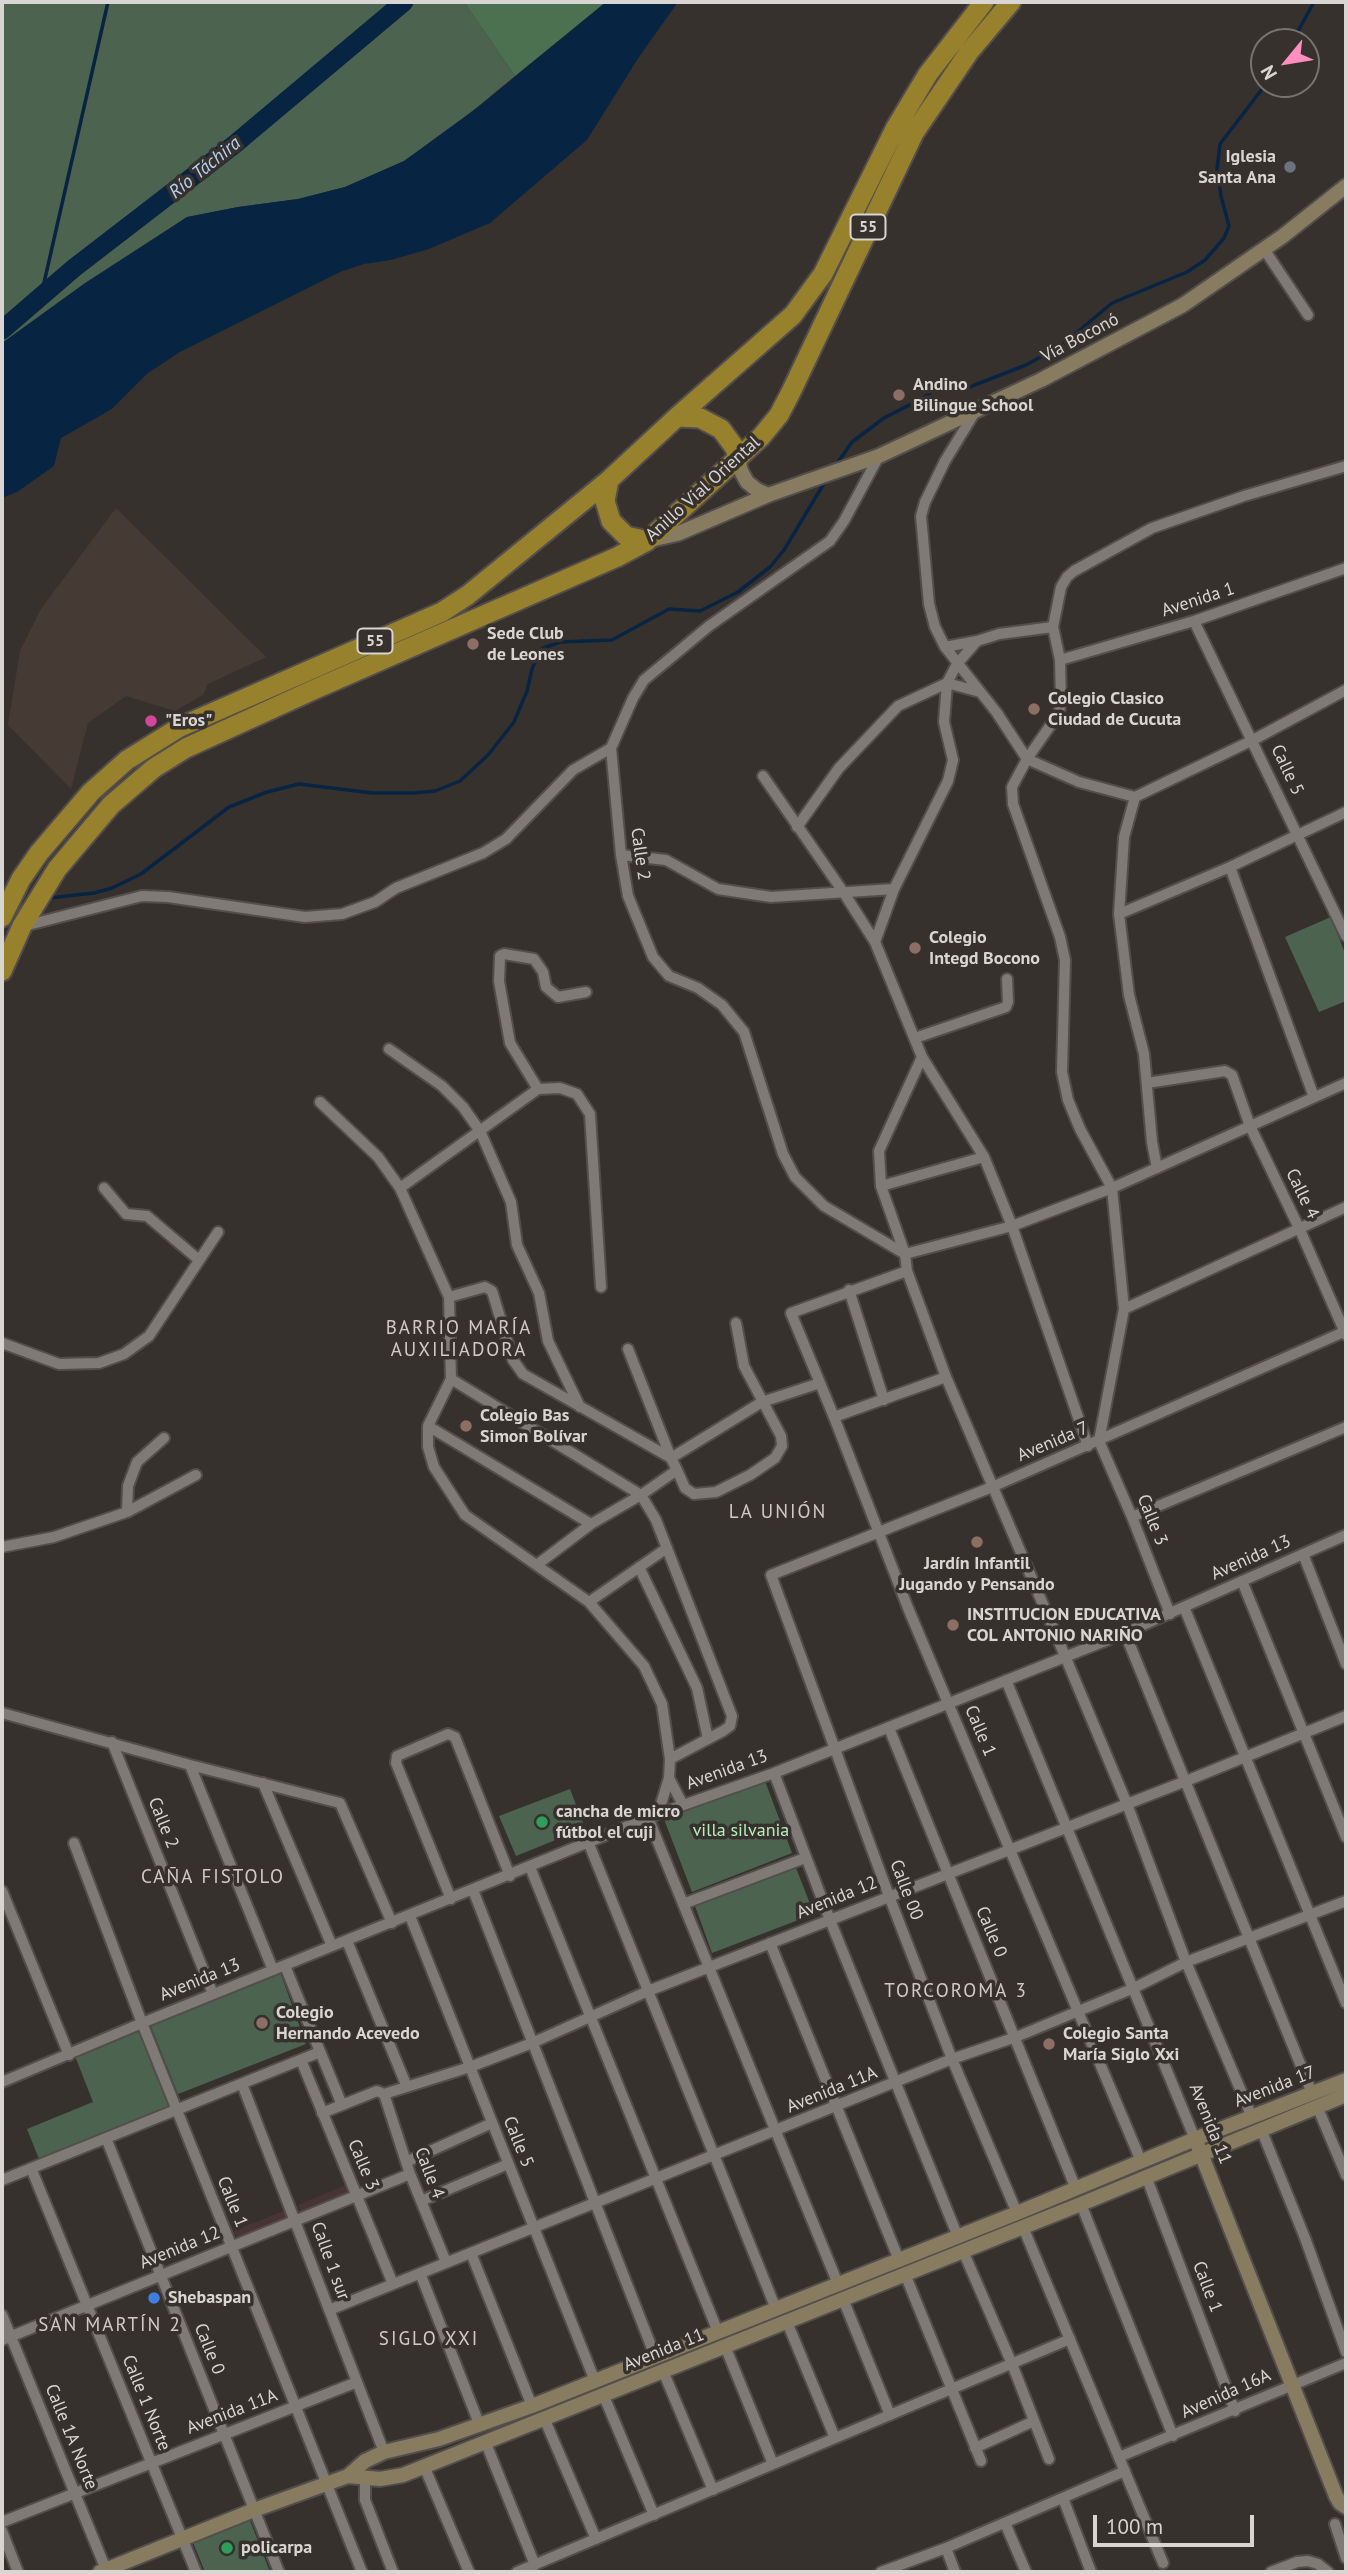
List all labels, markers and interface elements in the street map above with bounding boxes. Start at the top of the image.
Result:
north arrow [1250,28,1320,98]
text: N [1255,61,1282,84]
water label: Río Táchira [165,132,245,204]
place label: Iglesia Santa Ana [1198,146,1276,188]
marker: Iglesia Santa Ana [1282,159,1298,175]
road number: 55 [850,215,886,240]
street label: Vía Boconó [1037,309,1123,367]
place label: Andino Bilingue School [913,374,1033,416]
marker: Andino Bilingue School [891,387,907,403]
street label: Anillo Vial Oriental [641,432,765,546]
street label: Avenida 1 [1159,578,1237,622]
place label: Sede Club de Leones [487,623,564,666]
road number: 55 [358,628,392,654]
marker: Sede Club de Leones [465,636,481,652]
place label: Colegio Clasico Ciudad de Cucuta [1048,688,1181,730]
marker: Colegio Clasico Ciudad de Cucuta [1026,701,1042,717]
place label: "Eros" [165,710,212,732]
marker: "Eros" [143,713,159,729]
street label: Calle 5 [1266,741,1308,799]
street label: Calle 2 [626,826,654,882]
place label: Colegio Integd Bocono [929,927,1040,970]
marker: Colegio Integd Bocono [907,940,923,956]
street label: Calle 4 [1281,1165,1323,1223]
district label: BARRIO MARÍA AUXILIADORA [387,1318,531,1362]
place label: Colegio Bas Simon Bolívar [480,1405,587,1448]
street label: Avenida 7 [1014,1417,1092,1467]
marker: Colegio Bas Simon Bolívar [458,1418,474,1434]
street label: Calle 3 [1132,1491,1172,1549]
district label: LA UNIÓN [730,1502,826,1524]
street label: Avenida 13 [1208,1531,1294,1585]
marker: Jardín Infantil Jugando y Pensando [969,1534,985,1550]
place label: Jardín Infantil Jugando y Pensando [899,1553,1055,1596]
place label: INSTITUCION EDUCATIVA COL ANTONIO NARIÑO [967,1604,1161,1646]
marker: INSTITUCION EDUCATIVA COL ANTONIO NARIÑO [945,1617,961,1633]
street label: Calle 1 [960,1702,1000,1760]
street label: Avenida 13 [683,1745,771,1795]
street label: Calle 2 [143,1794,183,1852]
place label: cancha de micro fútbol el cuji [556,1801,680,1843]
marker: cancha de micro fútbol el cuji [534,1814,550,1830]
park label: villa silvania [693,1820,789,1842]
street label: Calle 00 [885,1857,927,1923]
district label: CAÑA FISTOLO [142,1867,284,1889]
street label: Avenida 12 [793,1872,881,1924]
street label: Calle 0 [971,1903,1011,1961]
street label: Avenida 13 [156,1954,244,2006]
district label: TORCOROMA 3 [886,1981,1026,2003]
place label: Colegio Hernando Acevedo [276,2002,420,2044]
marker: Colegio Hernando Acevedo [254,2015,270,2031]
place label: Colegio Santa María Siglo Xxi [1063,2023,1179,2066]
marker: Colegio Santa María Siglo Xxi [1041,2036,1057,2052]
street label: Avenida 11A [784,2062,880,2118]
street label: Avenida 17 [1231,2062,1319,2112]
street label: Avenida 11 [1184,2080,1236,2168]
street label: Calle 5 [498,2113,538,2171]
street label: Calle 3 [343,2136,383,2194]
street label: Calle 4 [409,2144,449,2202]
street label: Calle 1 [212,2173,252,2231]
street label: Calle 1 sur [306,2219,354,2303]
street label: Avenida 12 [136,2222,224,2274]
street label: Calle 1 [1187,2258,1227,2316]
place label: Shebaspan [168,2287,251,2309]
marker: Shebaspan [146,2290,162,2306]
district label: SAN MARTÍN 2 [40,2315,180,2337]
street label: Calle 0 [189,2320,229,2378]
street label: Avenida 11 [620,2324,708,2376]
district label: SIGLO XXI [380,2329,478,2351]
street label: Calle 1 Norte [117,2352,175,2454]
street label: Avenida 16A [1178,2365,1274,2423]
street label: Calle 1A Norte [40,2381,102,2493]
street label: Avenida 11A [183,2385,281,2439]
scale bar [1096,2500,1257,2544]
text: 100 m [1106,2513,1163,2540]
place label: policarpa [241,2537,312,2559]
marker: policarpa [219,2540,235,2556]

